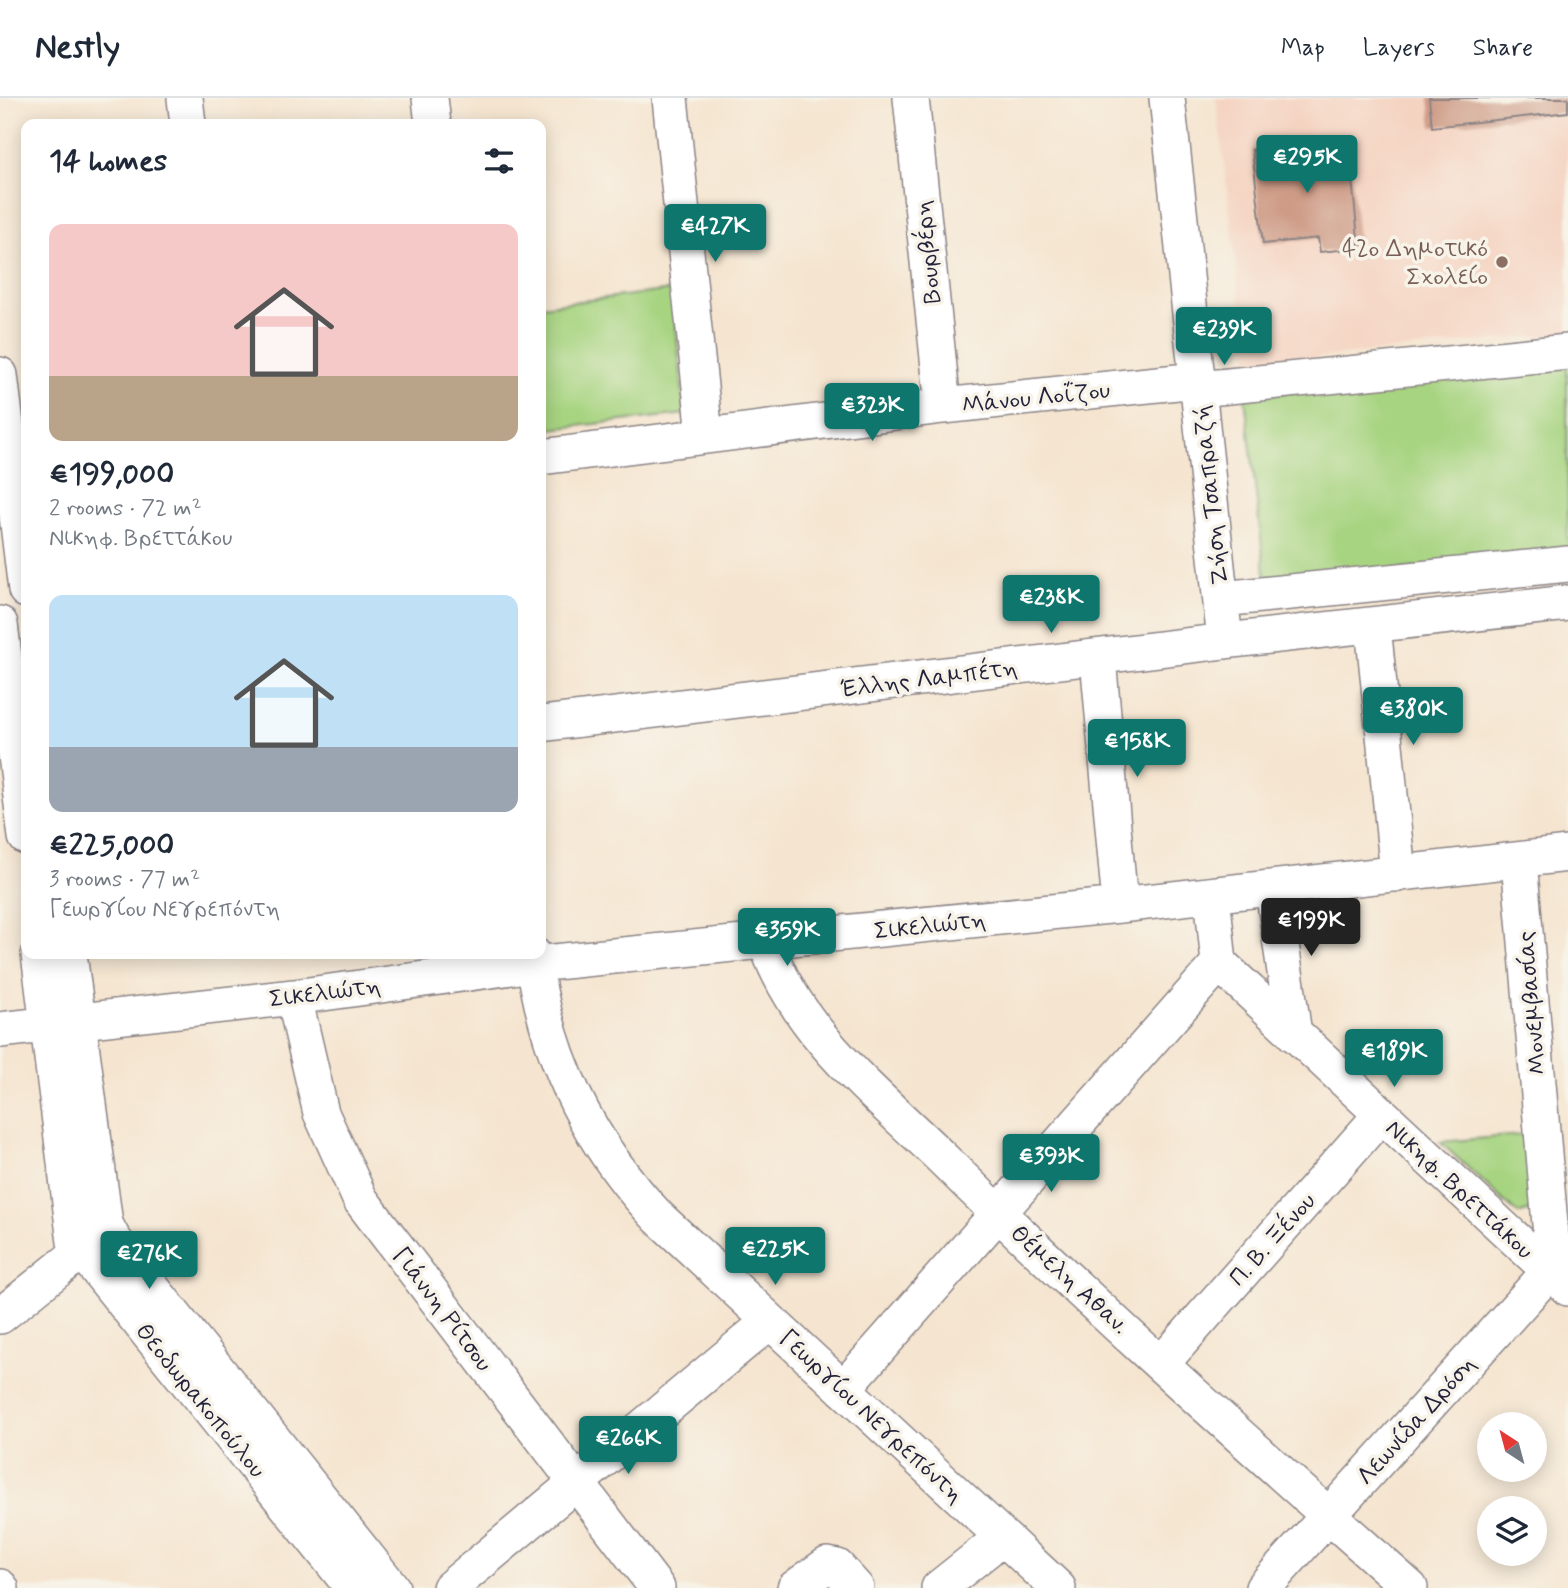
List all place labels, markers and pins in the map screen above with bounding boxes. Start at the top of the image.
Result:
pin: €295K [1258,136,1356,195]
pin: €427K [666,204,764,264]
place label: 42ο Δημοτικό Σχολείο [1342,234,1488,293]
marker: 42ο Δημοτικό Σχολείο [1494,254,1510,270]
pin: €239K [1175,308,1273,367]
pin: €323K [823,384,921,443]
pin: €238K [1002,575,1100,635]
pin: €380K [1364,688,1462,747]
pin: €158K [1088,720,1186,779]
pin: €199K [1262,898,1360,958]
pin: €359K [738,908,836,968]
pin: €189K [1345,1030,1443,1089]
pin: €393K [1002,1134,1100,1194]
pin: €225K [726,1228,824,1287]
pin: €276K [100,1232,198,1291]
pin: €266K [579,1416,677,1476]

